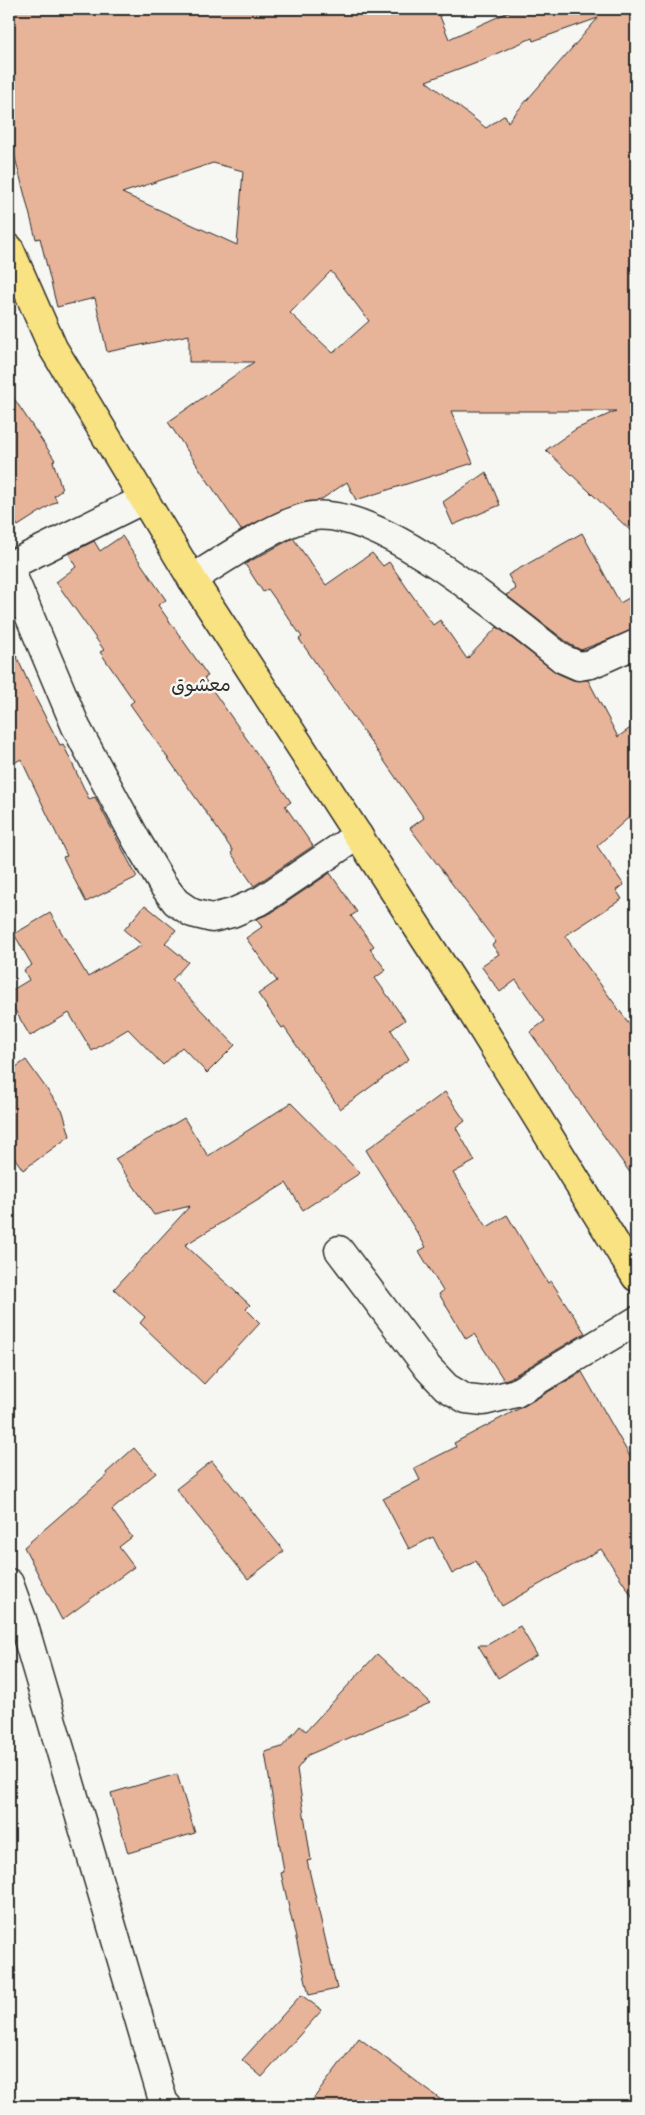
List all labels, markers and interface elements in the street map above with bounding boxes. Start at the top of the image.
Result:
district label: معشوق [171,674,231,697]

